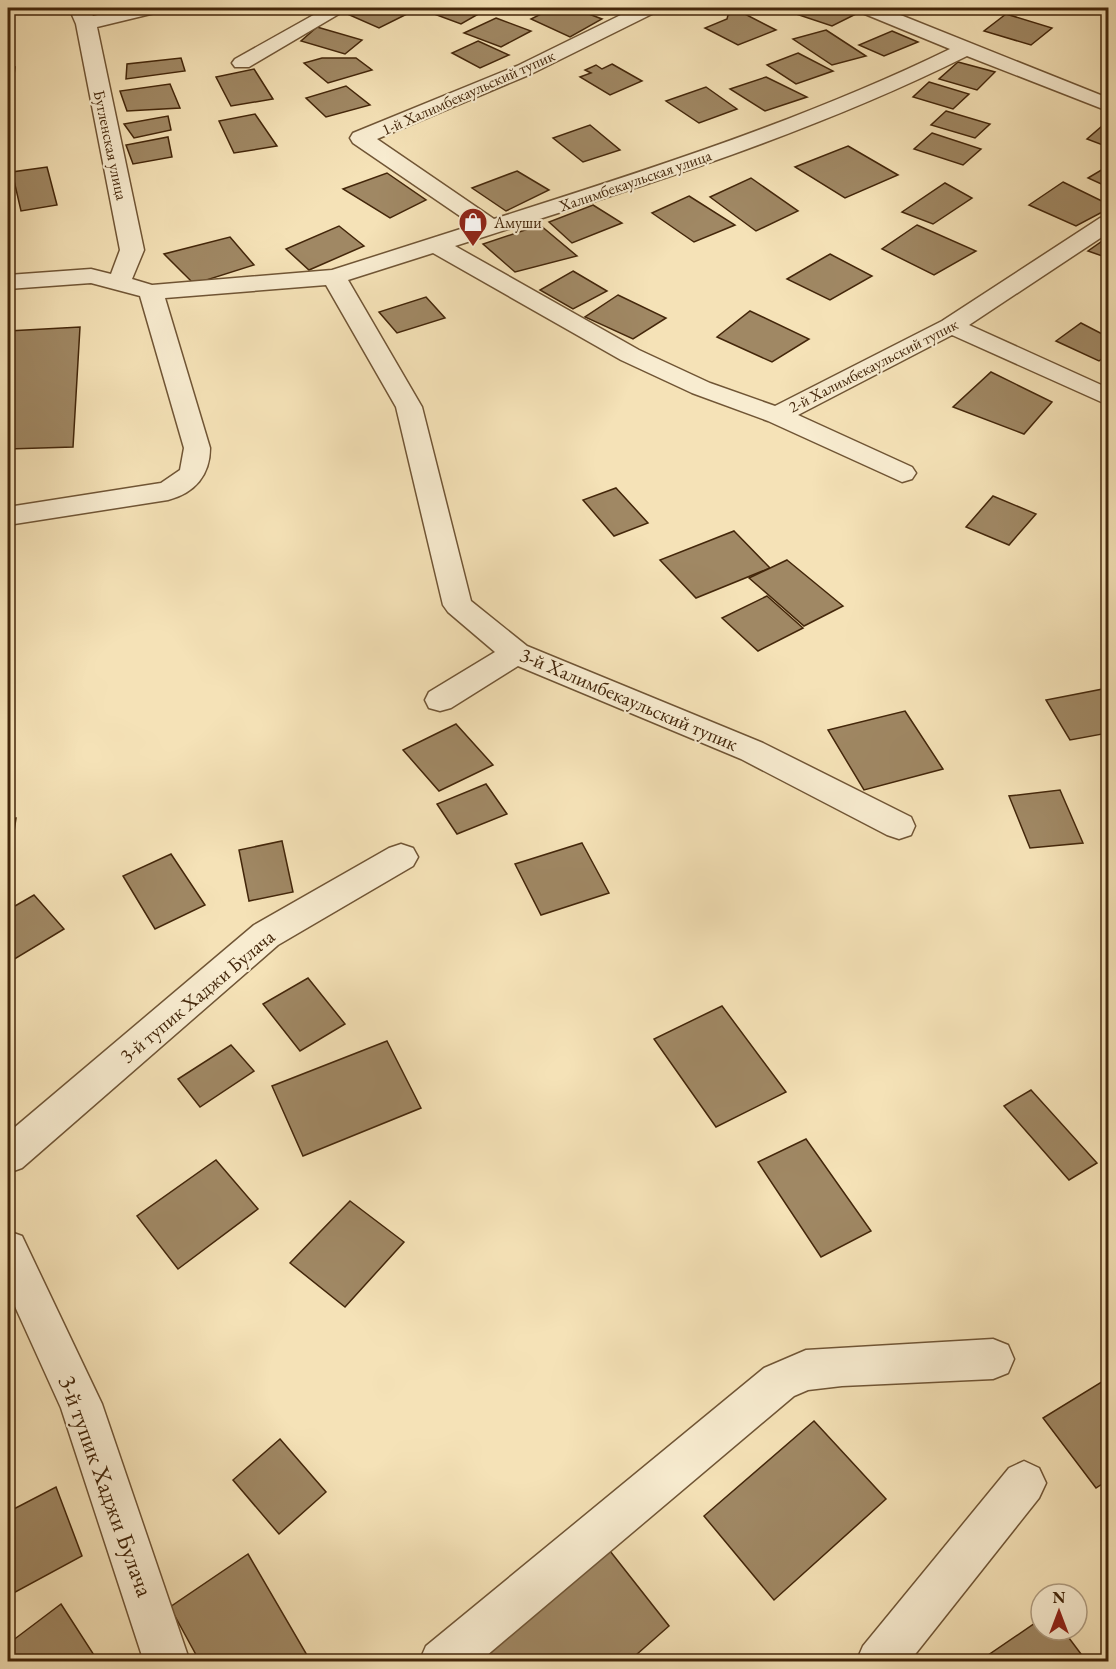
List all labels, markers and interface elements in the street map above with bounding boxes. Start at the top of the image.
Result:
street label: 1-й Халимбекаульский тупик [378,45,558,140]
street label: Бугленская улица [89,88,133,203]
street label: Халимбекаульская улица [555,144,715,217]
shop icon: Амуши [457,206,489,248]
place label: Амуши [493,212,542,233]
street label: 2-й Халимбекаульский тупик [785,313,962,417]
street label: 3-й Халимбекаульский тупик [516,641,742,757]
street label: 3-й тупик Хаджи Булача [114,923,280,1069]
street label: 3-й тупик Хаджи Булача [52,1371,161,1601]
north arrow [1029,1582,1089,1642]
text: N [1053,1587,1066,1608]

